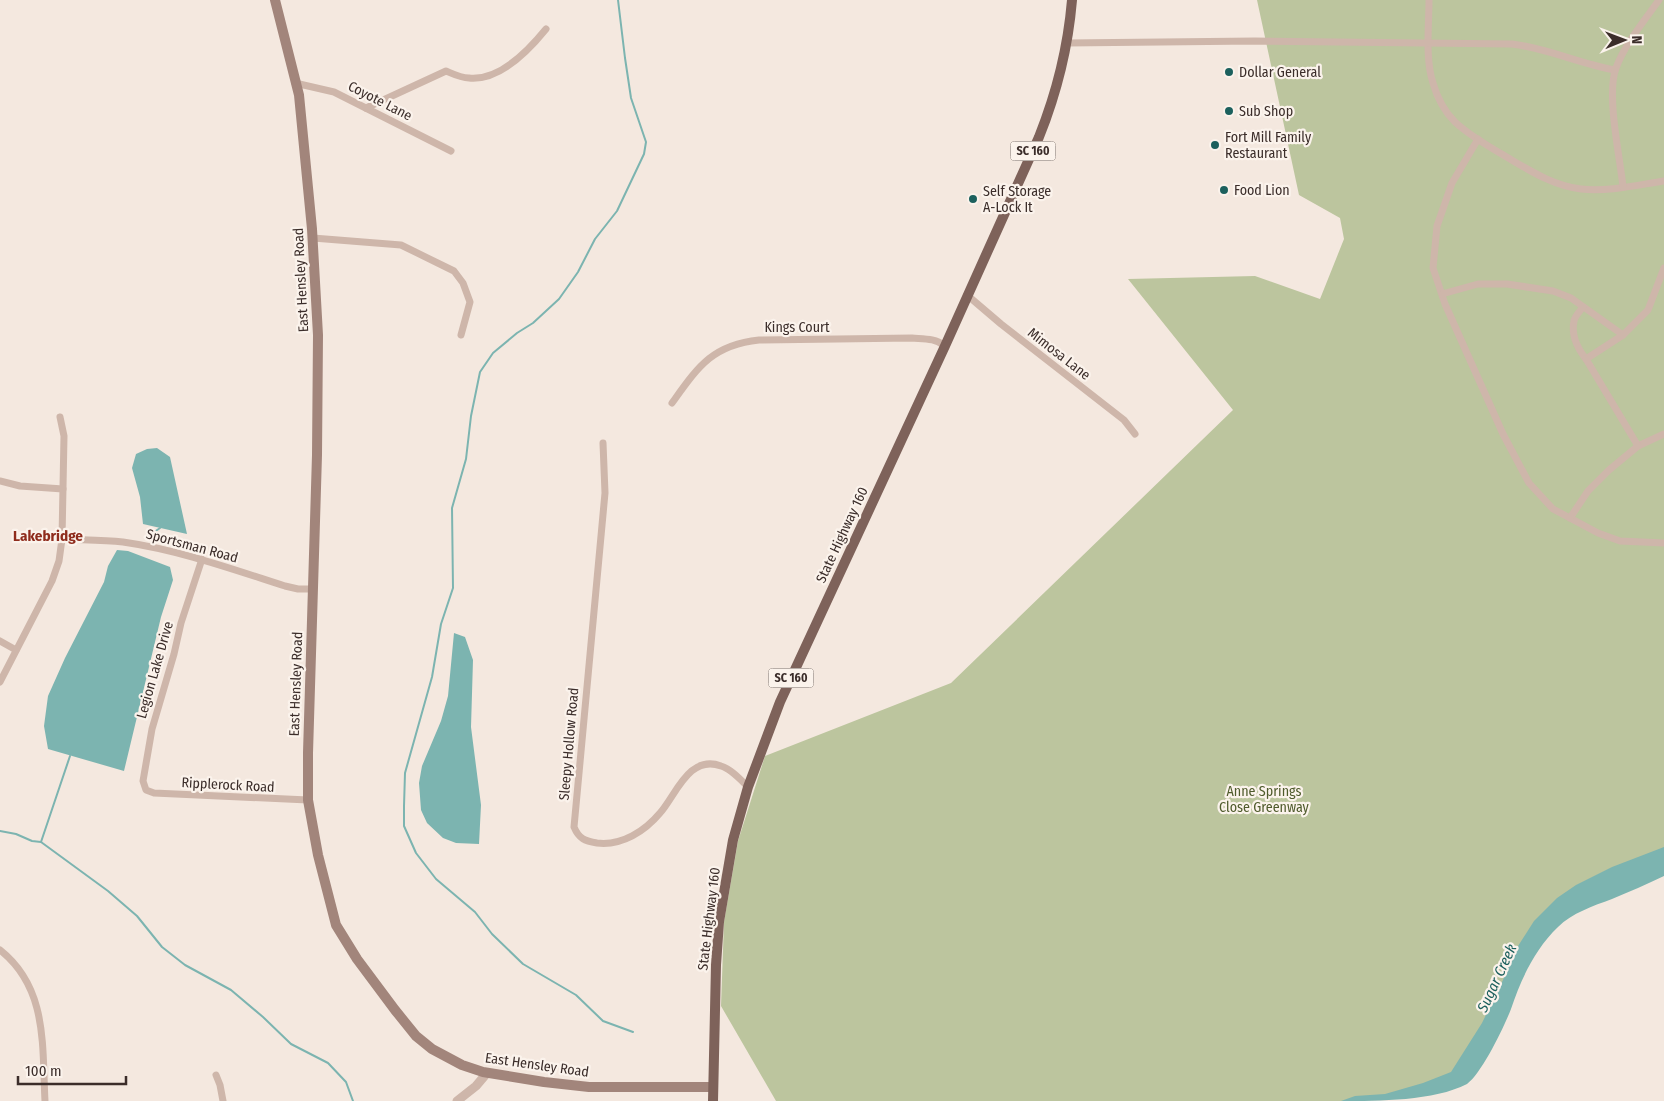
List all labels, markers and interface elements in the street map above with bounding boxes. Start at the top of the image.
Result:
north arrow [1599,15,1649,65]
text: N [1628,35,1645,44]
place label: Dollar General [1239,64,1321,81]
marker: Dollar General [1223,66,1235,78]
street label: Coyote Lane [345,78,415,124]
place label: Sub Shop [1239,103,1293,120]
marker: Sub Shop [1223,105,1235,117]
place label: Fort Mill Family Restaurant [1225,129,1312,162]
marker: Fort Mill Family Restaurant [1209,139,1221,151]
road number: SC 160 [1010,142,1056,160]
place label: Food Lion [1234,182,1290,199]
place label: Self Storage A-Lock It [983,183,1051,216]
marker: Food Lion [1218,184,1230,196]
marker: Self Storage A-Lock It [967,193,979,205]
street label: East Hensley Road [290,227,312,333]
street label: Kings Court [764,319,830,336]
street label: Mimosa Lane [1024,324,1094,384]
street label: State Highway 160 [812,484,872,586]
street label: Sportsman Road [144,526,240,566]
district label: Lakebridge [13,527,83,545]
street label: Legion Lake Drive [133,619,177,720]
street label: East Hensley Road [286,631,306,737]
road number: SC 160 [768,668,814,688]
street label: Sleepy Hollow Road [556,687,582,801]
street label: Ripplerock Road [181,774,275,796]
park label: Anne Springs Close Greenway [1219,783,1310,816]
street label: State Highway 160 [694,866,724,972]
water label: Sugar Creek [1473,941,1521,1016]
street label: East Hensley Road [484,1049,590,1081]
scale bar [18,1054,125,1086]
text: 100 m [25,1062,62,1080]

